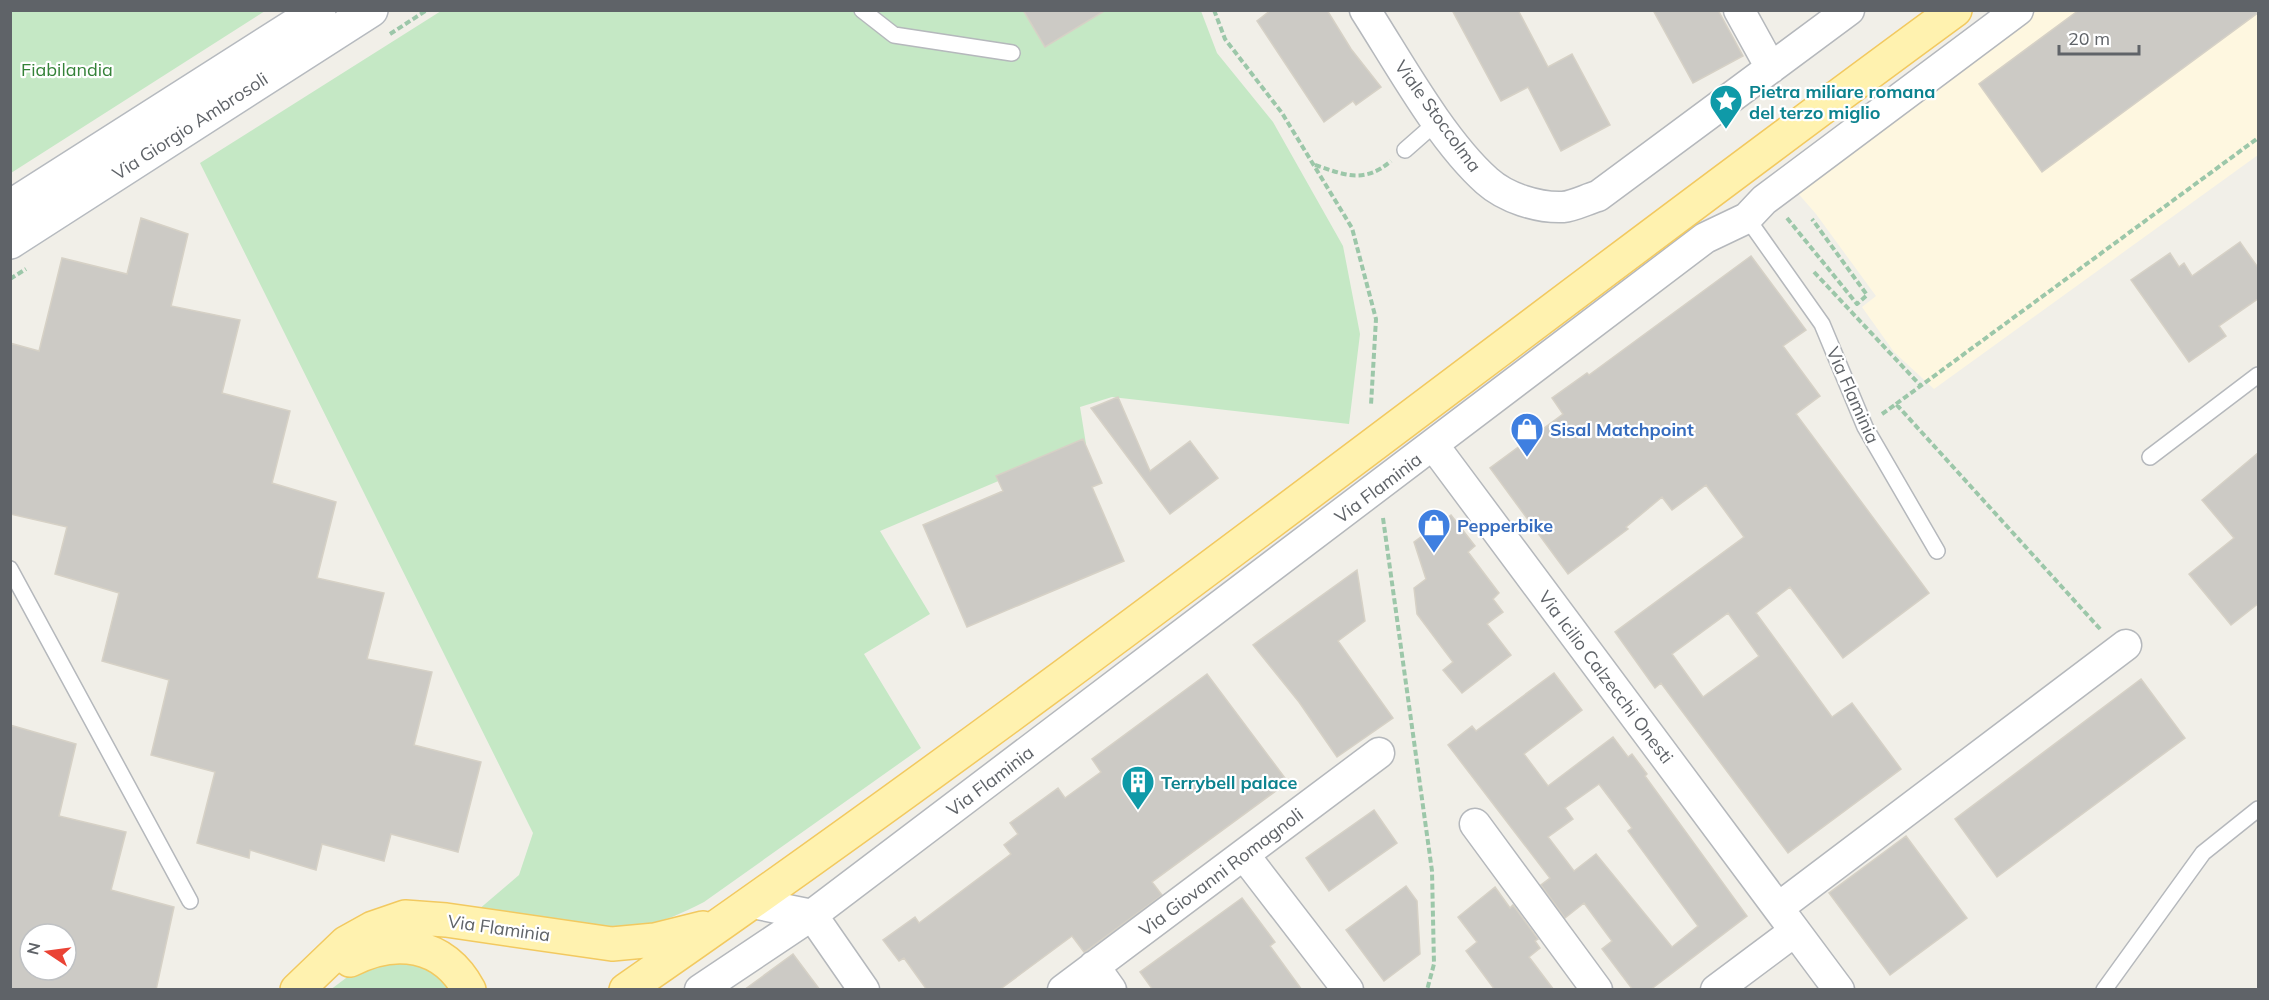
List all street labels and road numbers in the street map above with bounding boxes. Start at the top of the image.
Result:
street label: Viale Stoccolma [1390,56,1486,176]
street label: Via Giorgio Ambrosoli [108,67,272,185]
street label: Via Flaminia [1821,343,1885,447]
street label: Via Flaminia [1330,448,1426,528]
street label: Via Icilio Calzecchi Onesti [1533,586,1679,768]
street label: Via Flaminia [942,741,1038,821]
street label: Via Giovanni Romagnoli [1134,803,1308,941]
street label: Via Flaminia [446,909,552,947]

